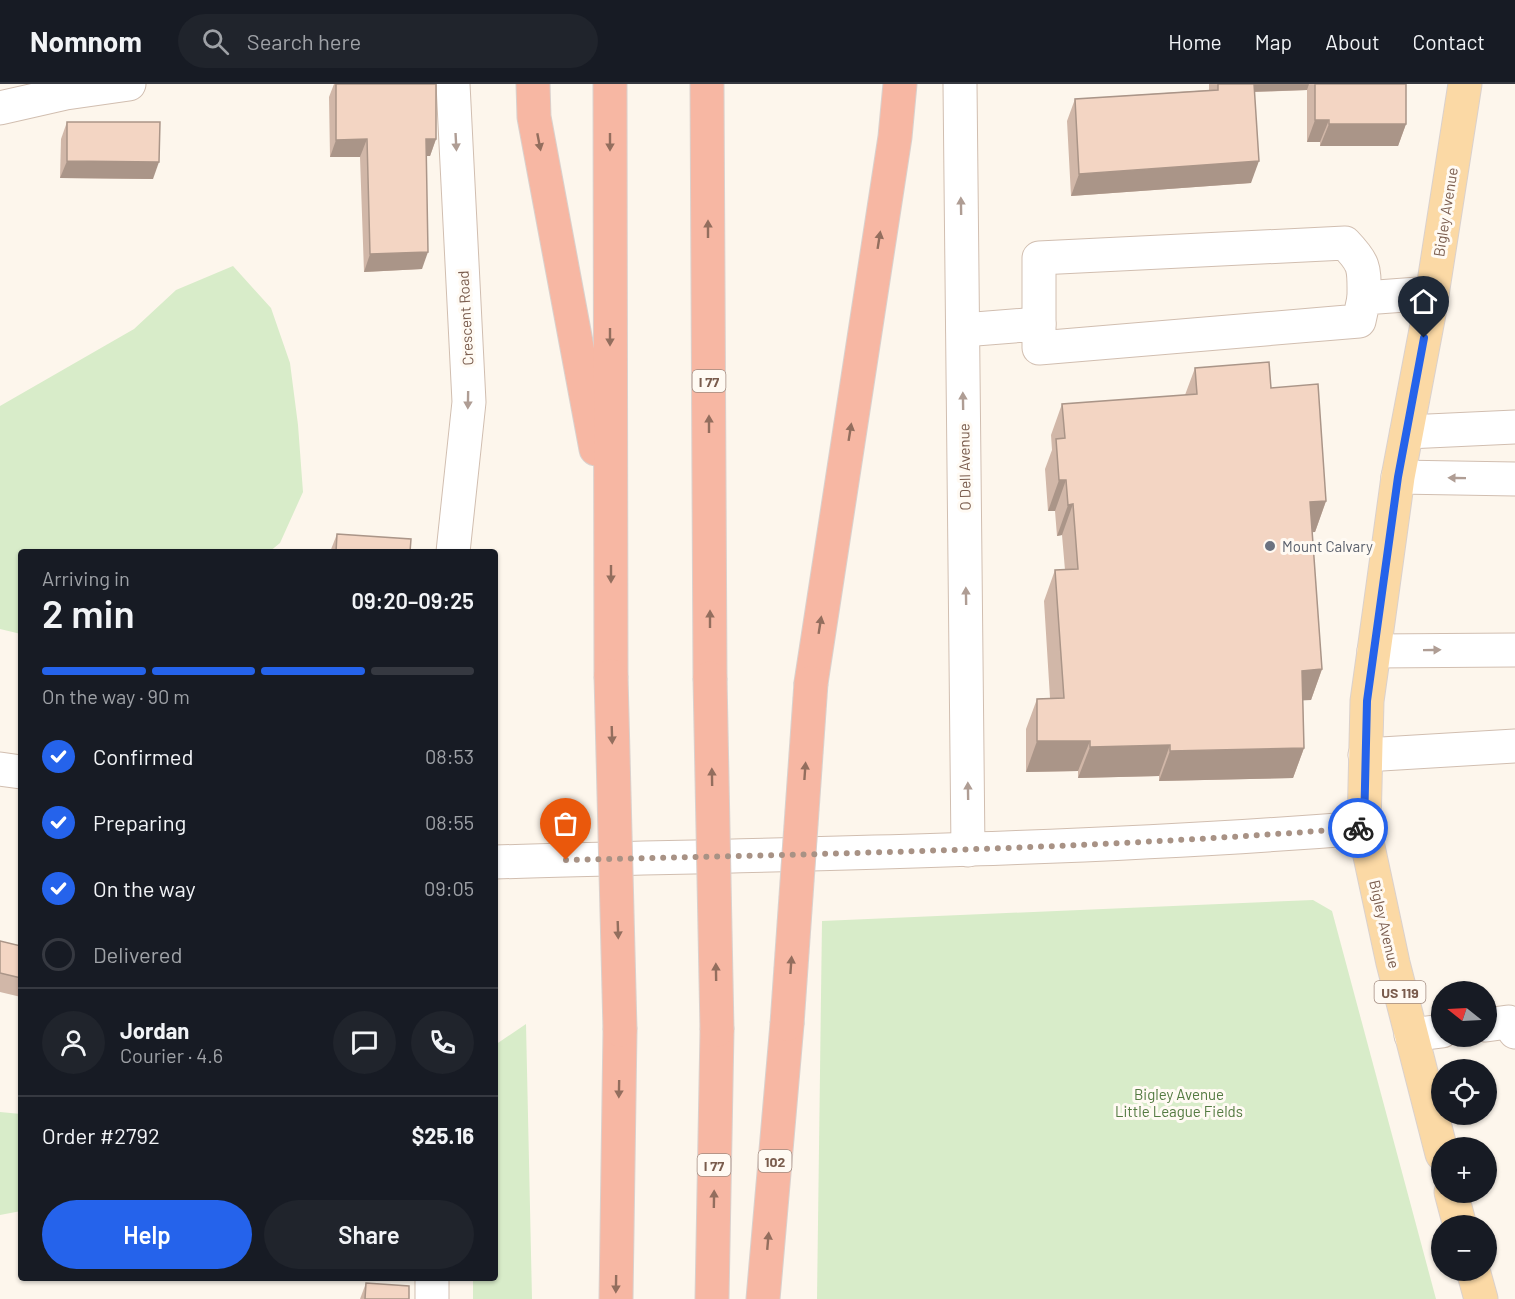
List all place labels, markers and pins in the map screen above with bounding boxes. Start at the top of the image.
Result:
pin [1398,276,1449,338]
place label: Mount Calvary [1282,537,1373,555]
marker: Mount Calvary [1263,539,1277,553]
pin [540,798,591,860]

